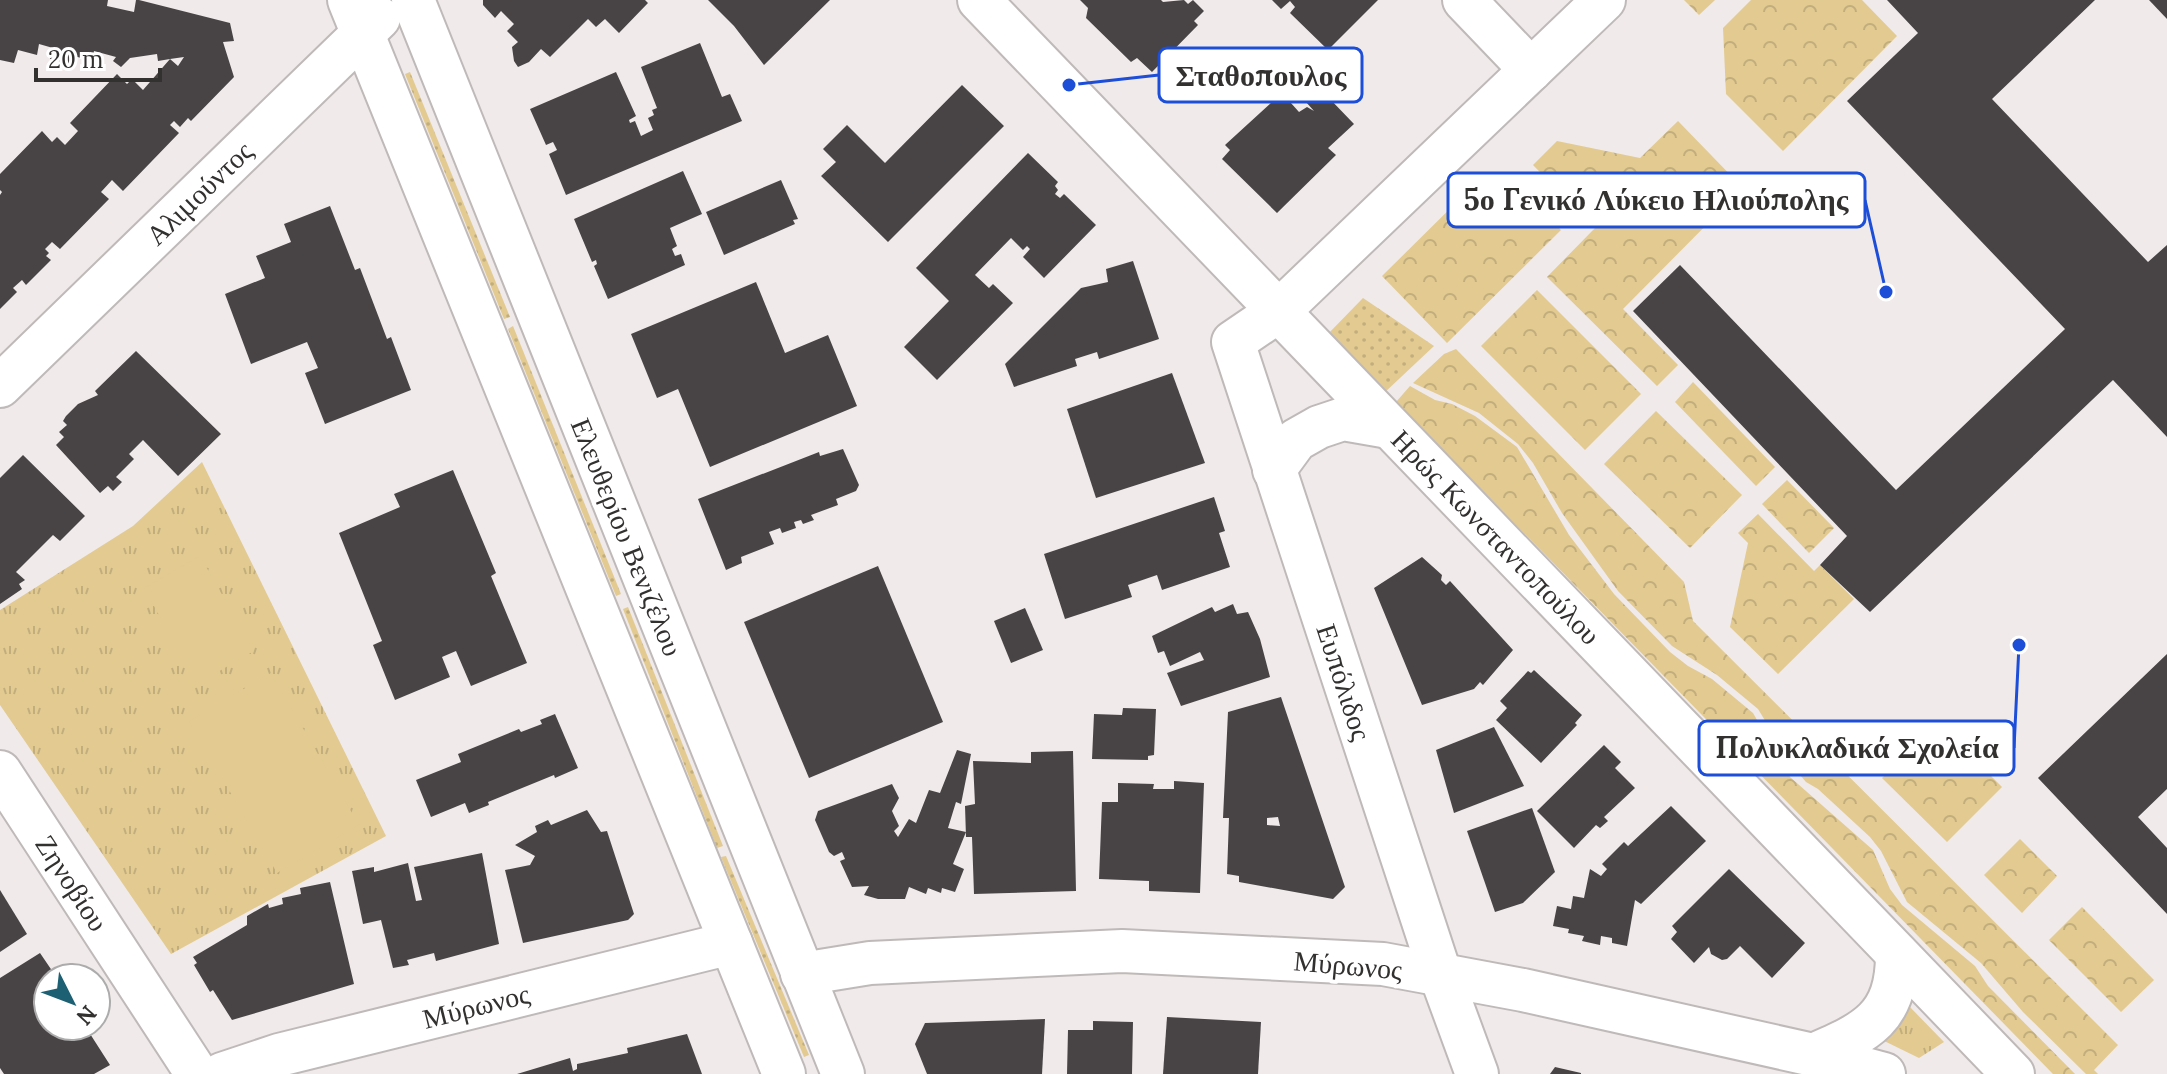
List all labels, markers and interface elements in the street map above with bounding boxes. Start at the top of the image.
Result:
scale bar [36,32,160,82]
text: 20 m [48,44,104,75]
callout: Σταθοπουλος [1159,48,1362,102]
text: Σταθοπουλος [1176,56,1347,94]
street label: Αλιμούντος [138,133,260,253]
callout: 5ο Γενικό Λύκειο Ηλιούπολης [1448,173,1865,227]
text: 5ο Γενικό Λύκειο Ηλιούπολης [1464,180,1849,218]
street label: Ελευθερίου Βενιζέλου [563,413,691,661]
street label: Ηρώς Κωνσταντοπούλου [1384,422,1608,652]
street label: Ευπόλιδος [1308,619,1380,745]
callout: Πολυκλαδικά Σχολεία [1699,721,2014,775]
text: Πολυκλαδικά Σχολεία [1715,728,1999,766]
street label: Ζηνοβίου [27,828,117,938]
street label: Μύρωνος [1292,942,1404,988]
north arrow [32,962,112,1042]
street label: Μύρωνος [419,975,533,1037]
text: N [71,1000,103,1031]

